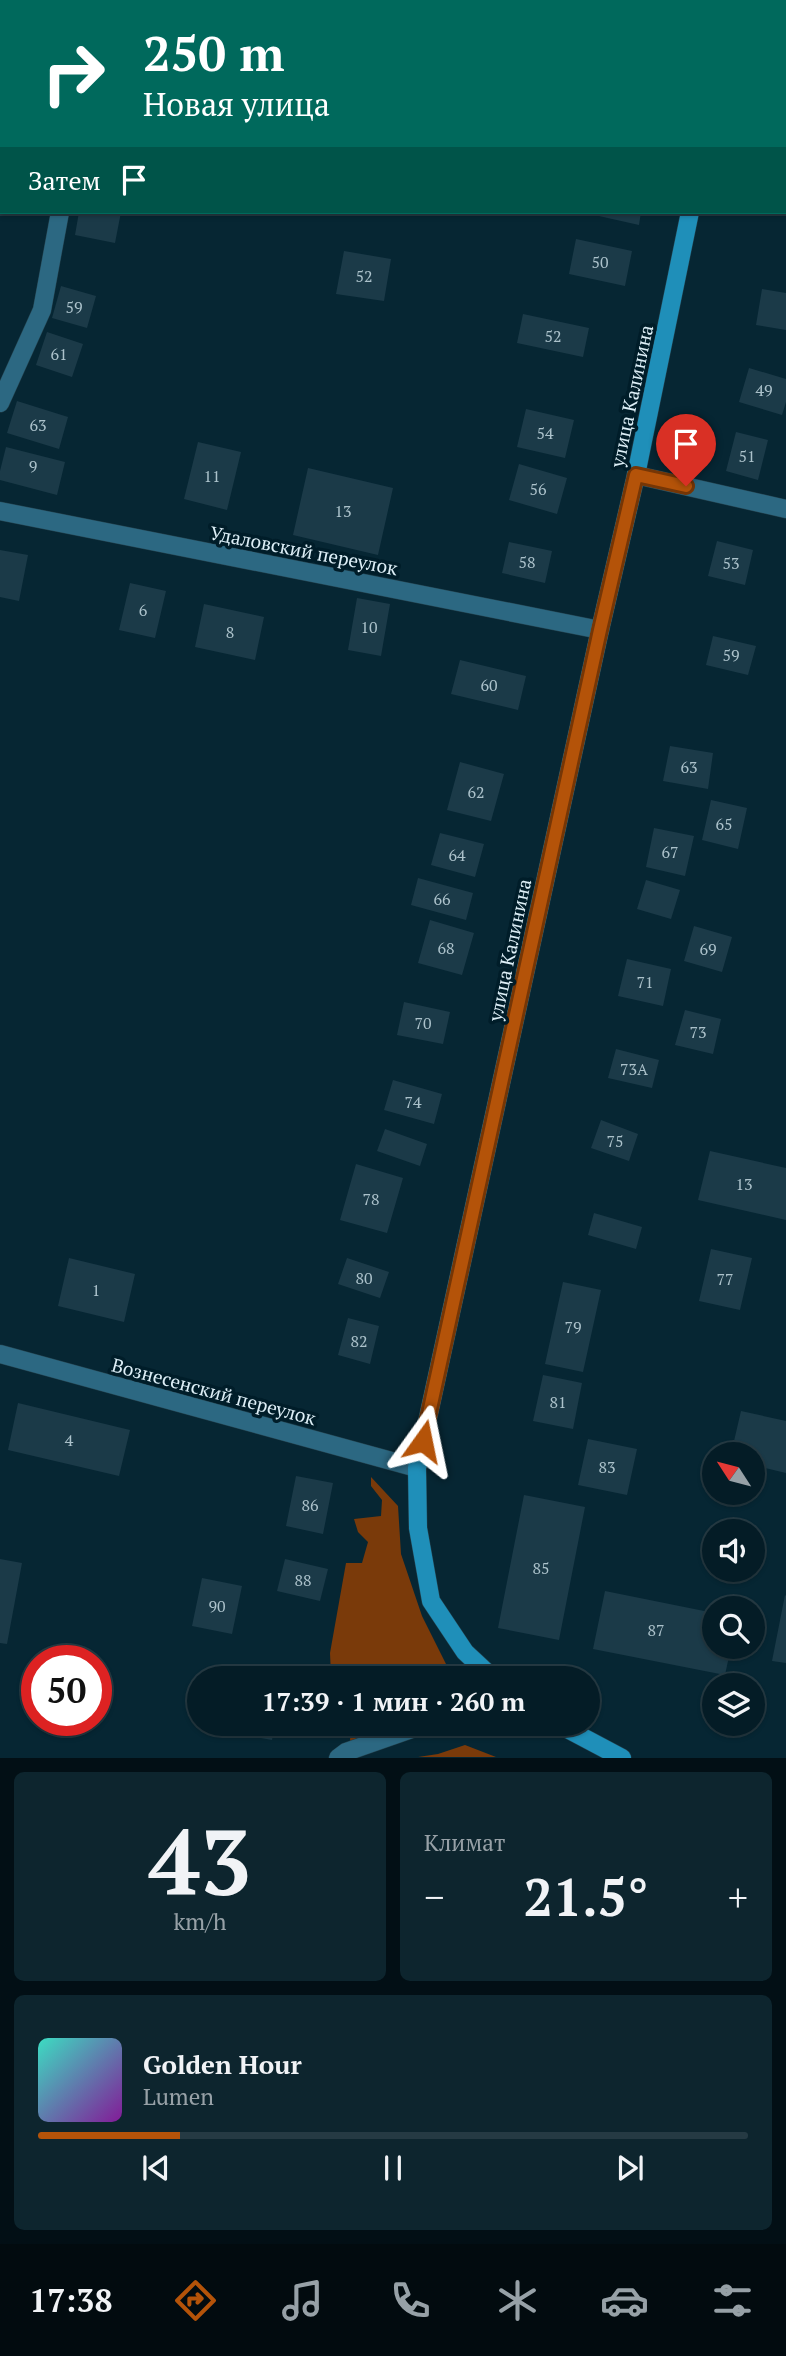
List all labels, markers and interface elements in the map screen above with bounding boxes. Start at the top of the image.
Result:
text: 250 m [143,20,285,85]
icon: right [28,28,119,119]
text: Новая улица [143,83,330,125]
icon: arrive [115,161,153,199]
text: Затем [28,163,101,197]
house number: 50 [591,251,609,273]
house number: 52 [355,265,373,287]
house number: 59 [65,296,83,318]
street label: улица Калинина [603,322,658,471]
house number: 52 [544,325,562,347]
house number: 61 [50,343,68,365]
house number: 49 [755,379,773,401]
house number: 63 [29,414,47,436]
pin [656,414,716,486]
house number: 54 [536,422,554,444]
icon: arrive [667,425,705,463]
house number: 51 [738,445,756,467]
house number: 9 [29,455,37,477]
house number: 11 [203,465,221,487]
house number: 56 [529,478,547,500]
house number: 13 [334,500,352,522]
street label: Удаловский переулок [208,520,401,581]
house number: 58 [518,551,536,573]
house number: 53 [722,552,740,574]
house number: 6 [139,599,148,621]
house number: 10 [360,616,378,638]
house number: 8 [226,621,234,643]
house number: 59 [722,644,740,666]
house number: 60 [480,674,498,696]
house number: 63 [680,756,698,778]
house number: 62 [467,781,485,803]
house number: 65 [715,813,733,835]
house number: 67 [661,841,679,863]
house number: 64 [448,844,466,866]
street label: улица Калинина [481,876,536,1025]
house number: 66 [433,888,451,910]
house number: 68 [437,937,455,959]
house number: 69 [699,938,717,960]
house number: 71 [636,971,654,993]
house number: 70 [414,1012,432,1034]
house number: 73 [689,1021,707,1043]
house number: 73А [620,1058,648,1080]
house number: 74 [404,1091,422,1113]
house number: 75 [606,1130,624,1152]
house number: 13 [735,1173,753,1195]
house number: 78 [362,1188,380,1210]
house number: 80 [355,1267,373,1289]
house number: 77 [716,1268,734,1290]
house number: 1 [92,1279,100,1301]
house number: 79 [564,1316,582,1338]
house number: 82 [350,1330,368,1352]
street label: Вознесенский переулок [109,1352,320,1430]
house number: 81 [549,1391,567,1413]
position arrow [386,1404,460,1478]
house number: 4 [65,1429,74,1451]
north arrow [702,1442,765,1505]
map controls [702,1442,765,1736]
house number: 83 [598,1456,616,1478]
house number: 86 [301,1494,319,1516]
button: sound [702,1519,765,1582]
house number: 85 [532,1557,550,1579]
house number: 88 [294,1569,312,1591]
house number: 90 [208,1595,226,1617]
button: search [702,1596,765,1659]
house number: 87 [647,1619,665,1641]
speed limit sign: 50 [21,1645,112,1736]
button: layers [702,1673,765,1736]
text: 17:39 · 1 мин · 260 m [262,1684,525,1718]
text: 43 [149,1800,251,1921]
text: Климат [424,1827,505,1858]
text: 21.5° [523,1862,649,1931]
text: − [424,1872,444,1922]
text: + [728,1872,748,1922]
text: km/h [173,1906,227,1937]
text: Golden Hour [143,2047,302,2081]
text: Lumen [143,2081,214,2112]
icon: previous [137,2149,175,2187]
icon: pause [374,2149,412,2187]
icon: next [611,2149,649,2187]
icon: directions [171,2276,220,2325]
icon: music [278,2276,327,2325]
icon: phone [386,2276,435,2325]
icon: climate [493,2276,542,2325]
icon: car [600,2276,649,2325]
icon: filters [708,2276,757,2325]
text: 17:38 [29,2279,112,2321]

